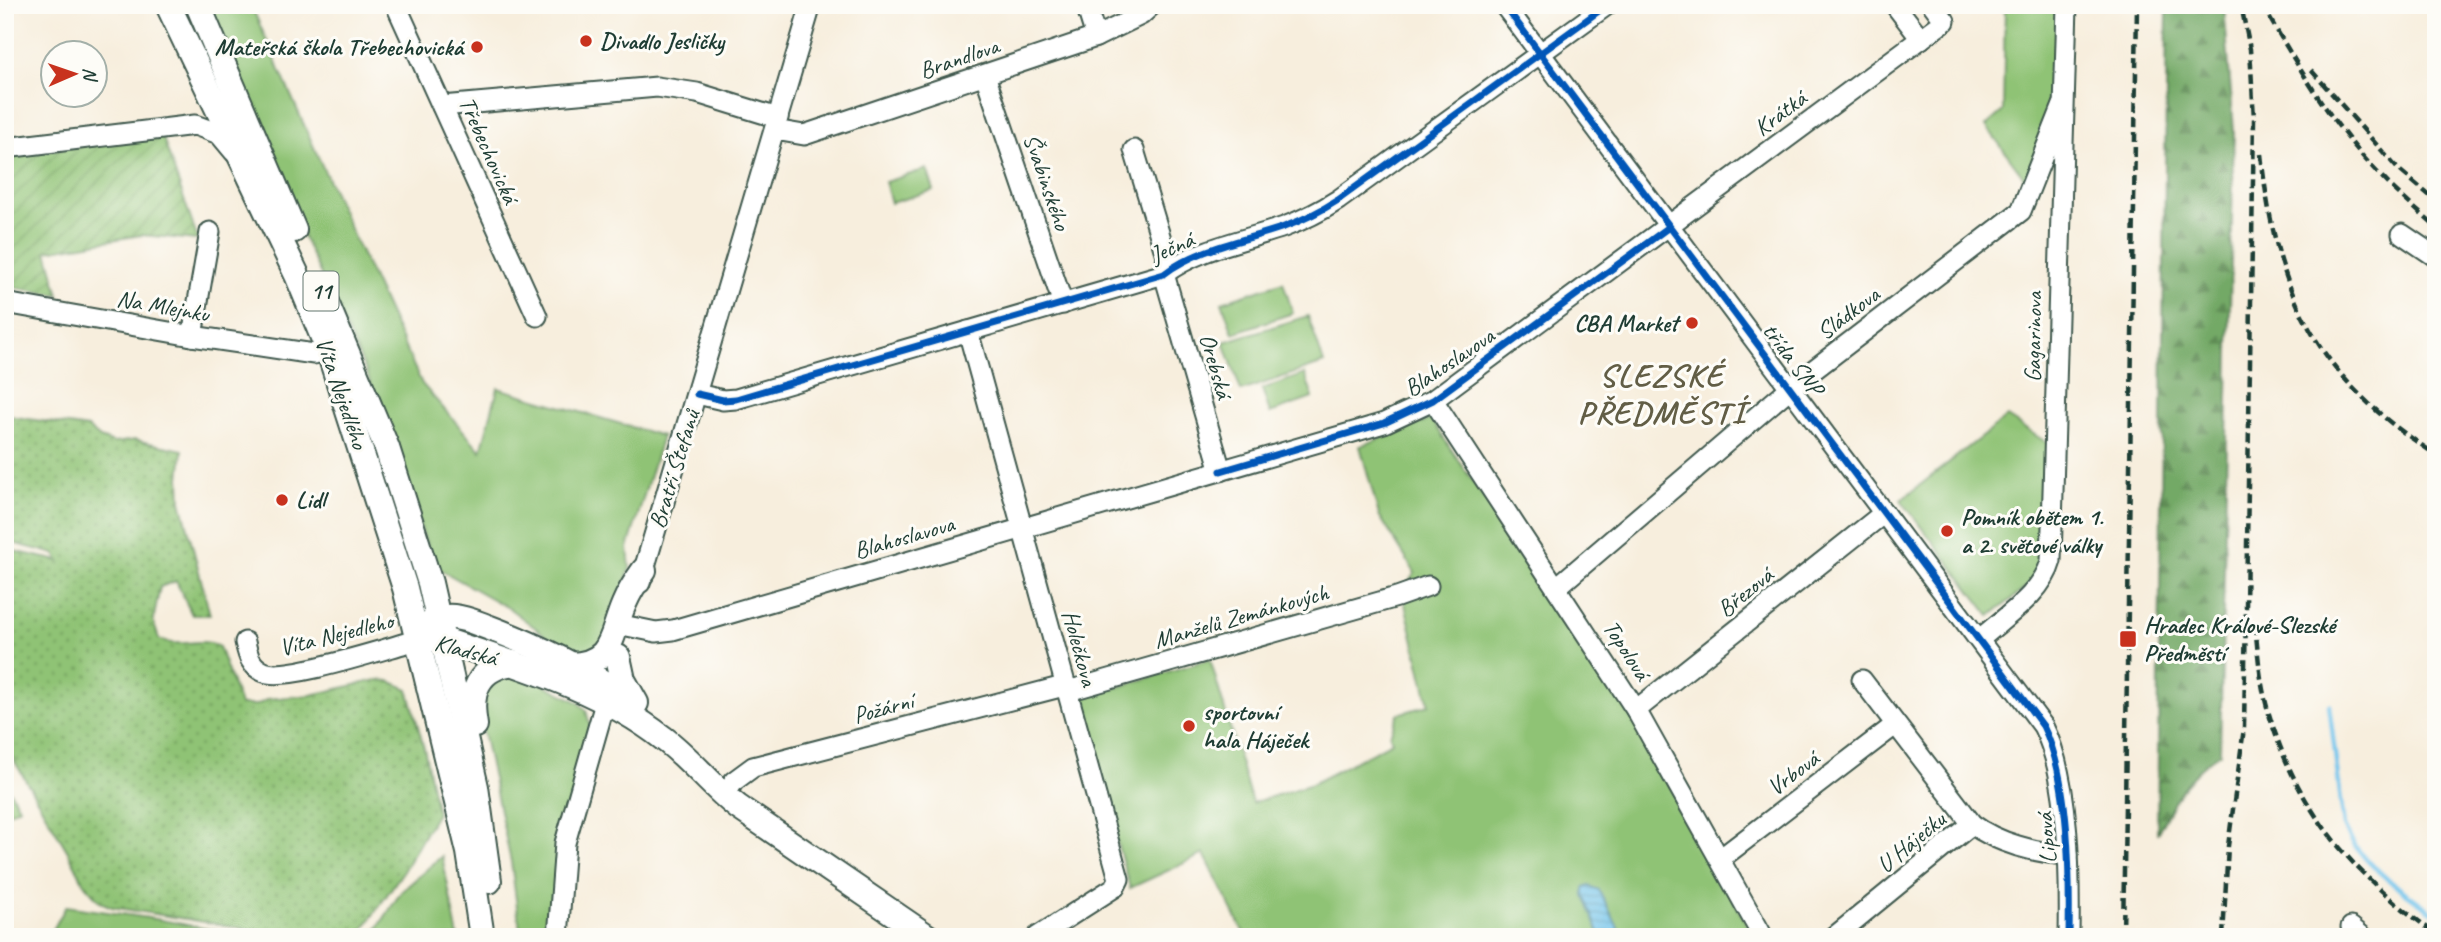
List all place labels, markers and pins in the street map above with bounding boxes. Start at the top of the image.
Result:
place label: Divadlo Jesličky [600,26,726,56]
place label: Mateřská škola Třebechovická [215,32,466,62]
marker: Divadlo Jesličky [578,33,594,49]
marker: Mateřská škola Třebechovická [469,39,485,55]
place label: CBA Market [1574,308,1682,338]
marker: CBA Market [1684,315,1700,331]
place label: Lidl [296,485,330,515]
marker: Lidl [274,492,290,508]
place label: Pomník obětem 1. a 2. světové války [1961,502,2105,560]
marker: Pomník obětem 1. a 2. světové války [1939,523,1955,539]
place label: Hradec Králové-Slezské Předměstí [2144,610,2339,668]
marker: Hradec Králové-Slezské Předměstí [2118,629,2138,649]
place label: sportovní hala Háječek [1203,697,1310,755]
marker: sportovní hala Háječek [1181,718,1197,734]

